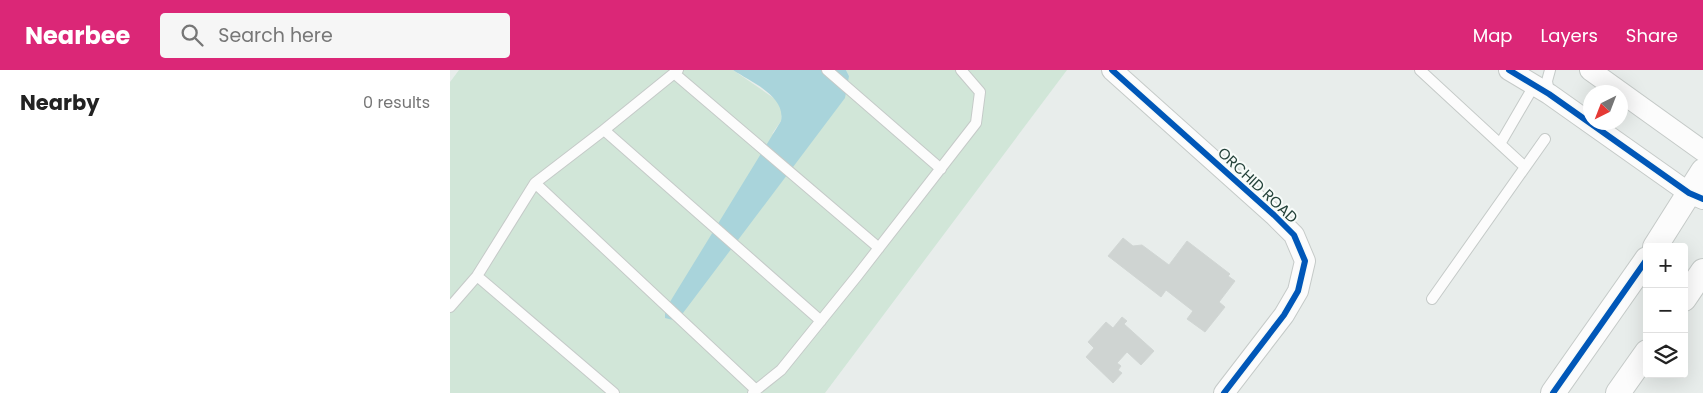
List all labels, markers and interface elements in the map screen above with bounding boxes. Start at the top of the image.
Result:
search box [160,13,510,58]
text: Nearbee [25,19,130,52]
icon: search [178,21,206,49]
text: Search here [218,22,333,49]
text: Map [1473,23,1513,48]
text: Layers [1541,23,1598,48]
text: Share [1626,23,1678,48]
north arrow [1583,85,1628,130]
text: Nearby [20,88,100,117]
text: 0 results [363,91,430,114]
street label: ORCHID ROAD [1213,142,1303,228]
map controls [1643,243,1688,378]
button: + [1643,243,1688,288]
button: − [1643,288,1688,333]
button: layers [1643,333,1688,378]

